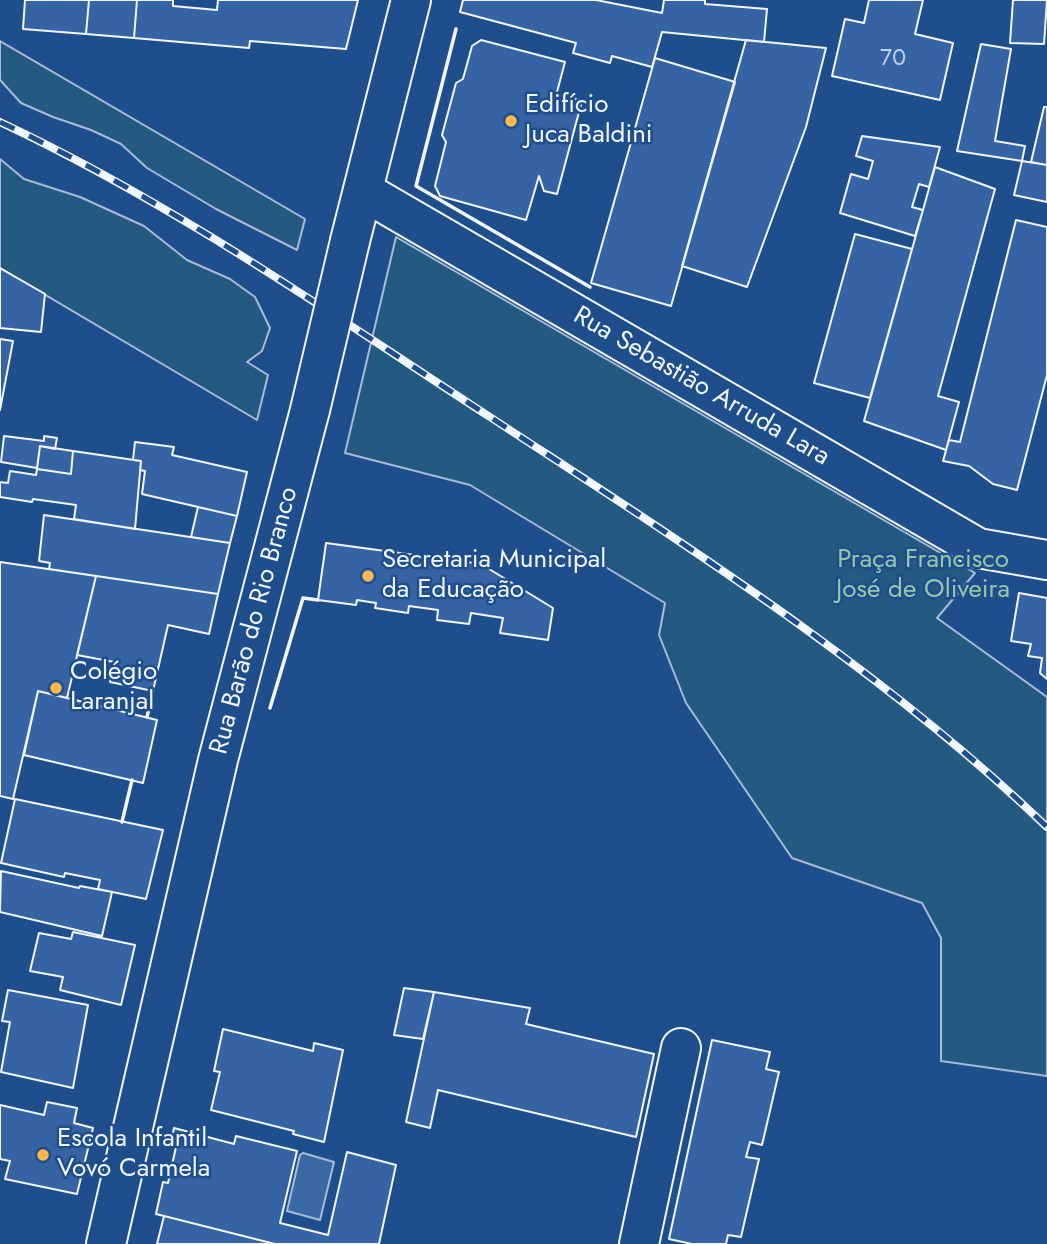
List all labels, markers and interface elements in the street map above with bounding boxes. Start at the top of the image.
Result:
house number: 70 [880,45,906,73]
place label: Edifício Juca Baldini [525,90,653,152]
marker: Edifício Juca Baldini [503,113,519,129]
street label: Rua Sebastião Arruda Lara [567,301,835,473]
street label: Rua Barão do Rio Branco [204,484,306,758]
place label: Secretaria Municipal da Educação [382,545,606,606]
park label: Praça Francisco José de Oliveira [836,545,1010,606]
marker: Secretaria Municipal da Educação [360,568,376,584]
place label: Colégio Laranjal [70,657,157,718]
marker: Colégio Laranjal [48,680,64,696]
place label: Escola Infantil Vovó Carmela [57,1124,210,1186]
marker: Escola Infantil Vovó Carmela [35,1147,51,1163]

